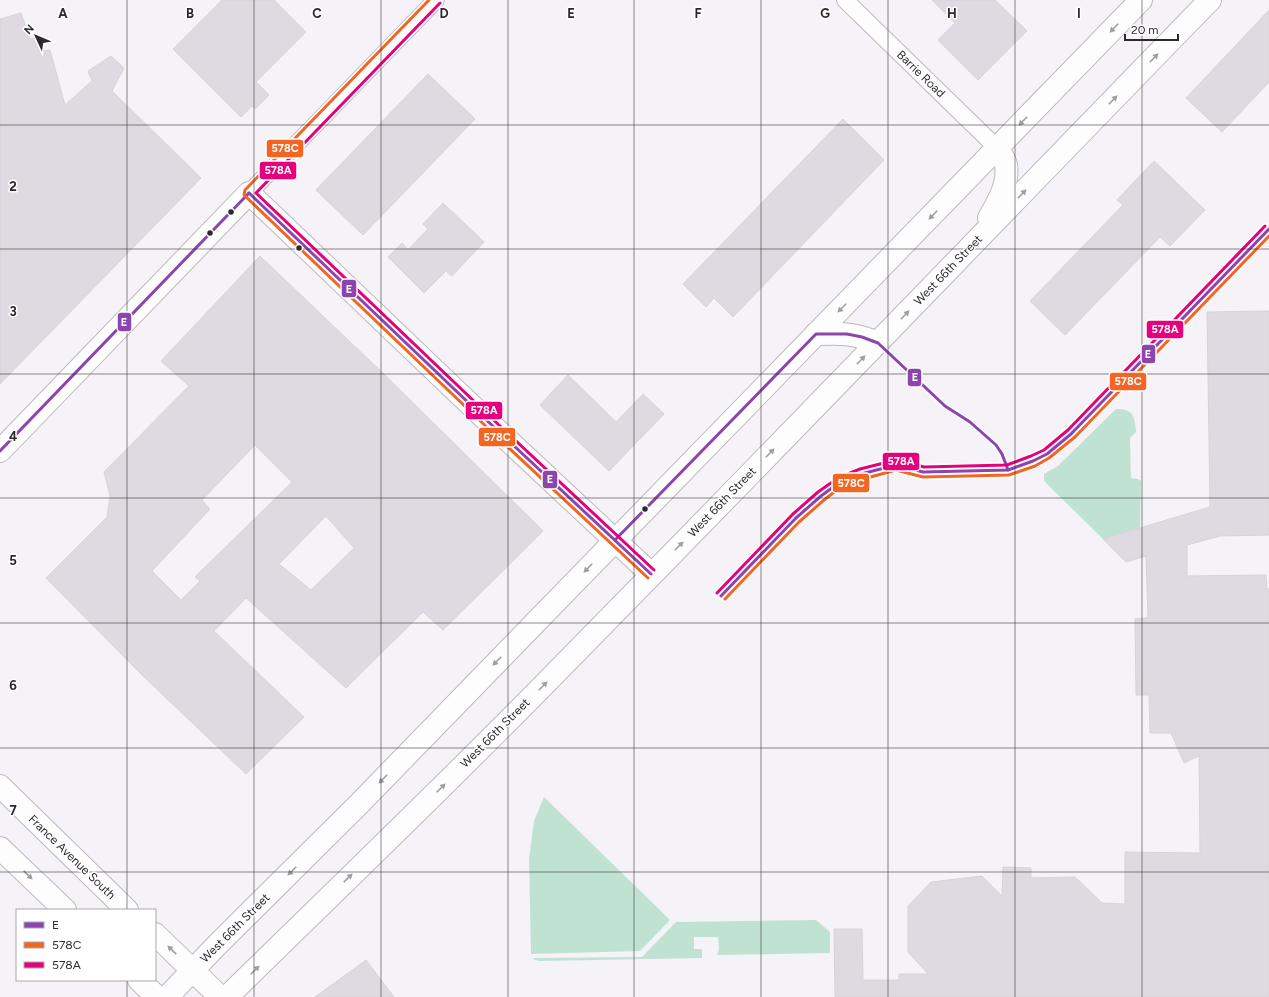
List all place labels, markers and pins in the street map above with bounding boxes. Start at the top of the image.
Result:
unlabelled marker [226,207,236,217]
unlabelled marker [205,228,215,238]
unlabelled marker [294,243,304,253]
unlabelled marker [640,504,650,514]

